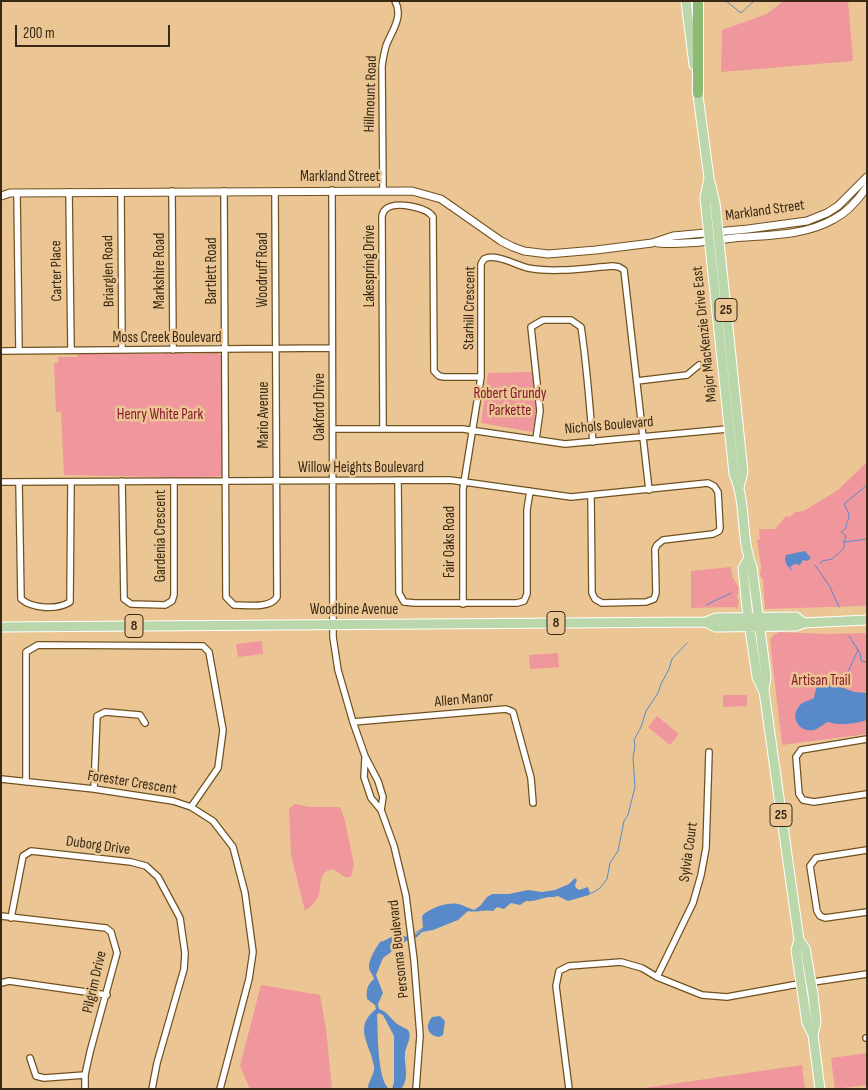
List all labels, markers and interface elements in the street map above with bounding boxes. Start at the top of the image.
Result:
scale bar [18,15,172,47]
text: 200 m [23,24,55,43]
street label: Hillmount Road [361,55,381,133]
street label: Markland Street [300,168,380,186]
street label: Markland Street [724,197,806,225]
street label: Lakespring Drive [361,225,379,307]
street label: Markshire Road [151,233,169,309]
street label: Woodruff Road [254,233,272,307]
street label: Briarglen Road [99,235,119,307]
street label: Bartlett Road [203,238,221,304]
street label: Carter Place [47,240,67,302]
street label: Major MacKenzie Drive East [689,265,721,403]
street label: Starhill Crescent [460,266,480,350]
road number: 25 [715,298,737,322]
street label: Moss Creek Boulevard [112,329,222,347]
street label: Oakford Drive [311,373,329,441]
street label: Mario Avenue [255,381,273,449]
park label: Robert Grundy Parkette [473,385,547,420]
park label: Henry White Park [117,406,203,424]
street label: Nichols Boulevard [564,413,654,439]
street label: Willow Heights Boulevard [298,459,424,477]
street label: Gardenia Crescent [152,490,170,582]
street label: Fair Oaks Road [441,506,459,578]
street label: Woodbine Avenue [310,601,398,619]
road number: 8 [547,612,565,634]
road number: 8 [125,614,143,638]
park label: Artisan Trail [792,672,850,690]
street label: Allen Manor [434,688,494,712]
street label: Forester Crescent [86,767,178,799]
road number: 25 [770,804,792,826]
street label: Sylvia Court [676,821,702,883]
street label: Duborg Drive [65,833,131,859]
street label: Personna Boulevard [385,899,413,999]
street label: Pilgrim Drive [79,949,111,1015]

